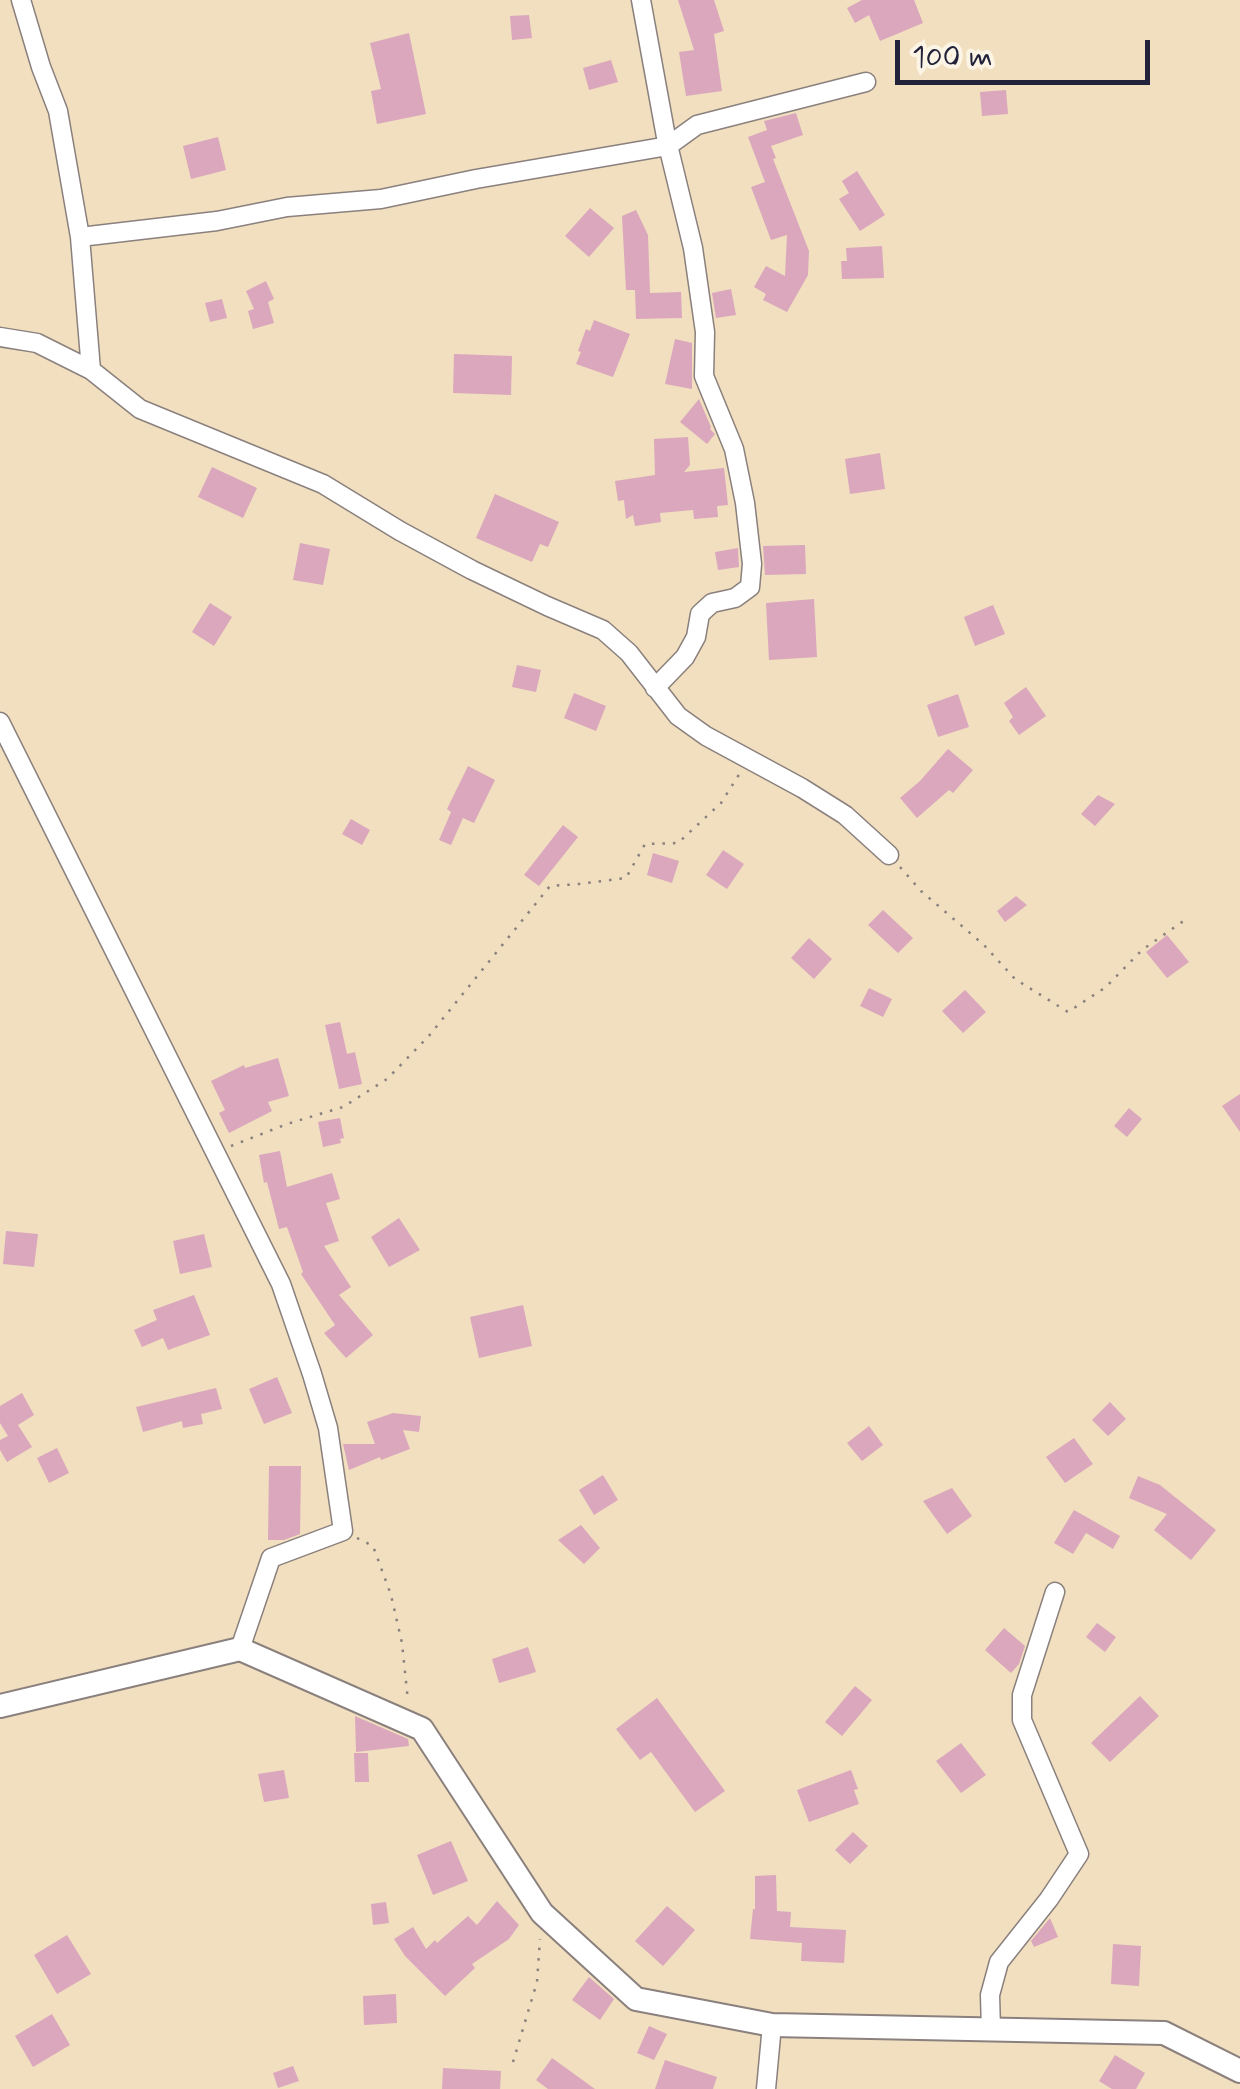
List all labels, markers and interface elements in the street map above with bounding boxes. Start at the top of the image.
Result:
scale bar [900,20,1155,82]
text: 100 m [912,38,993,77]

